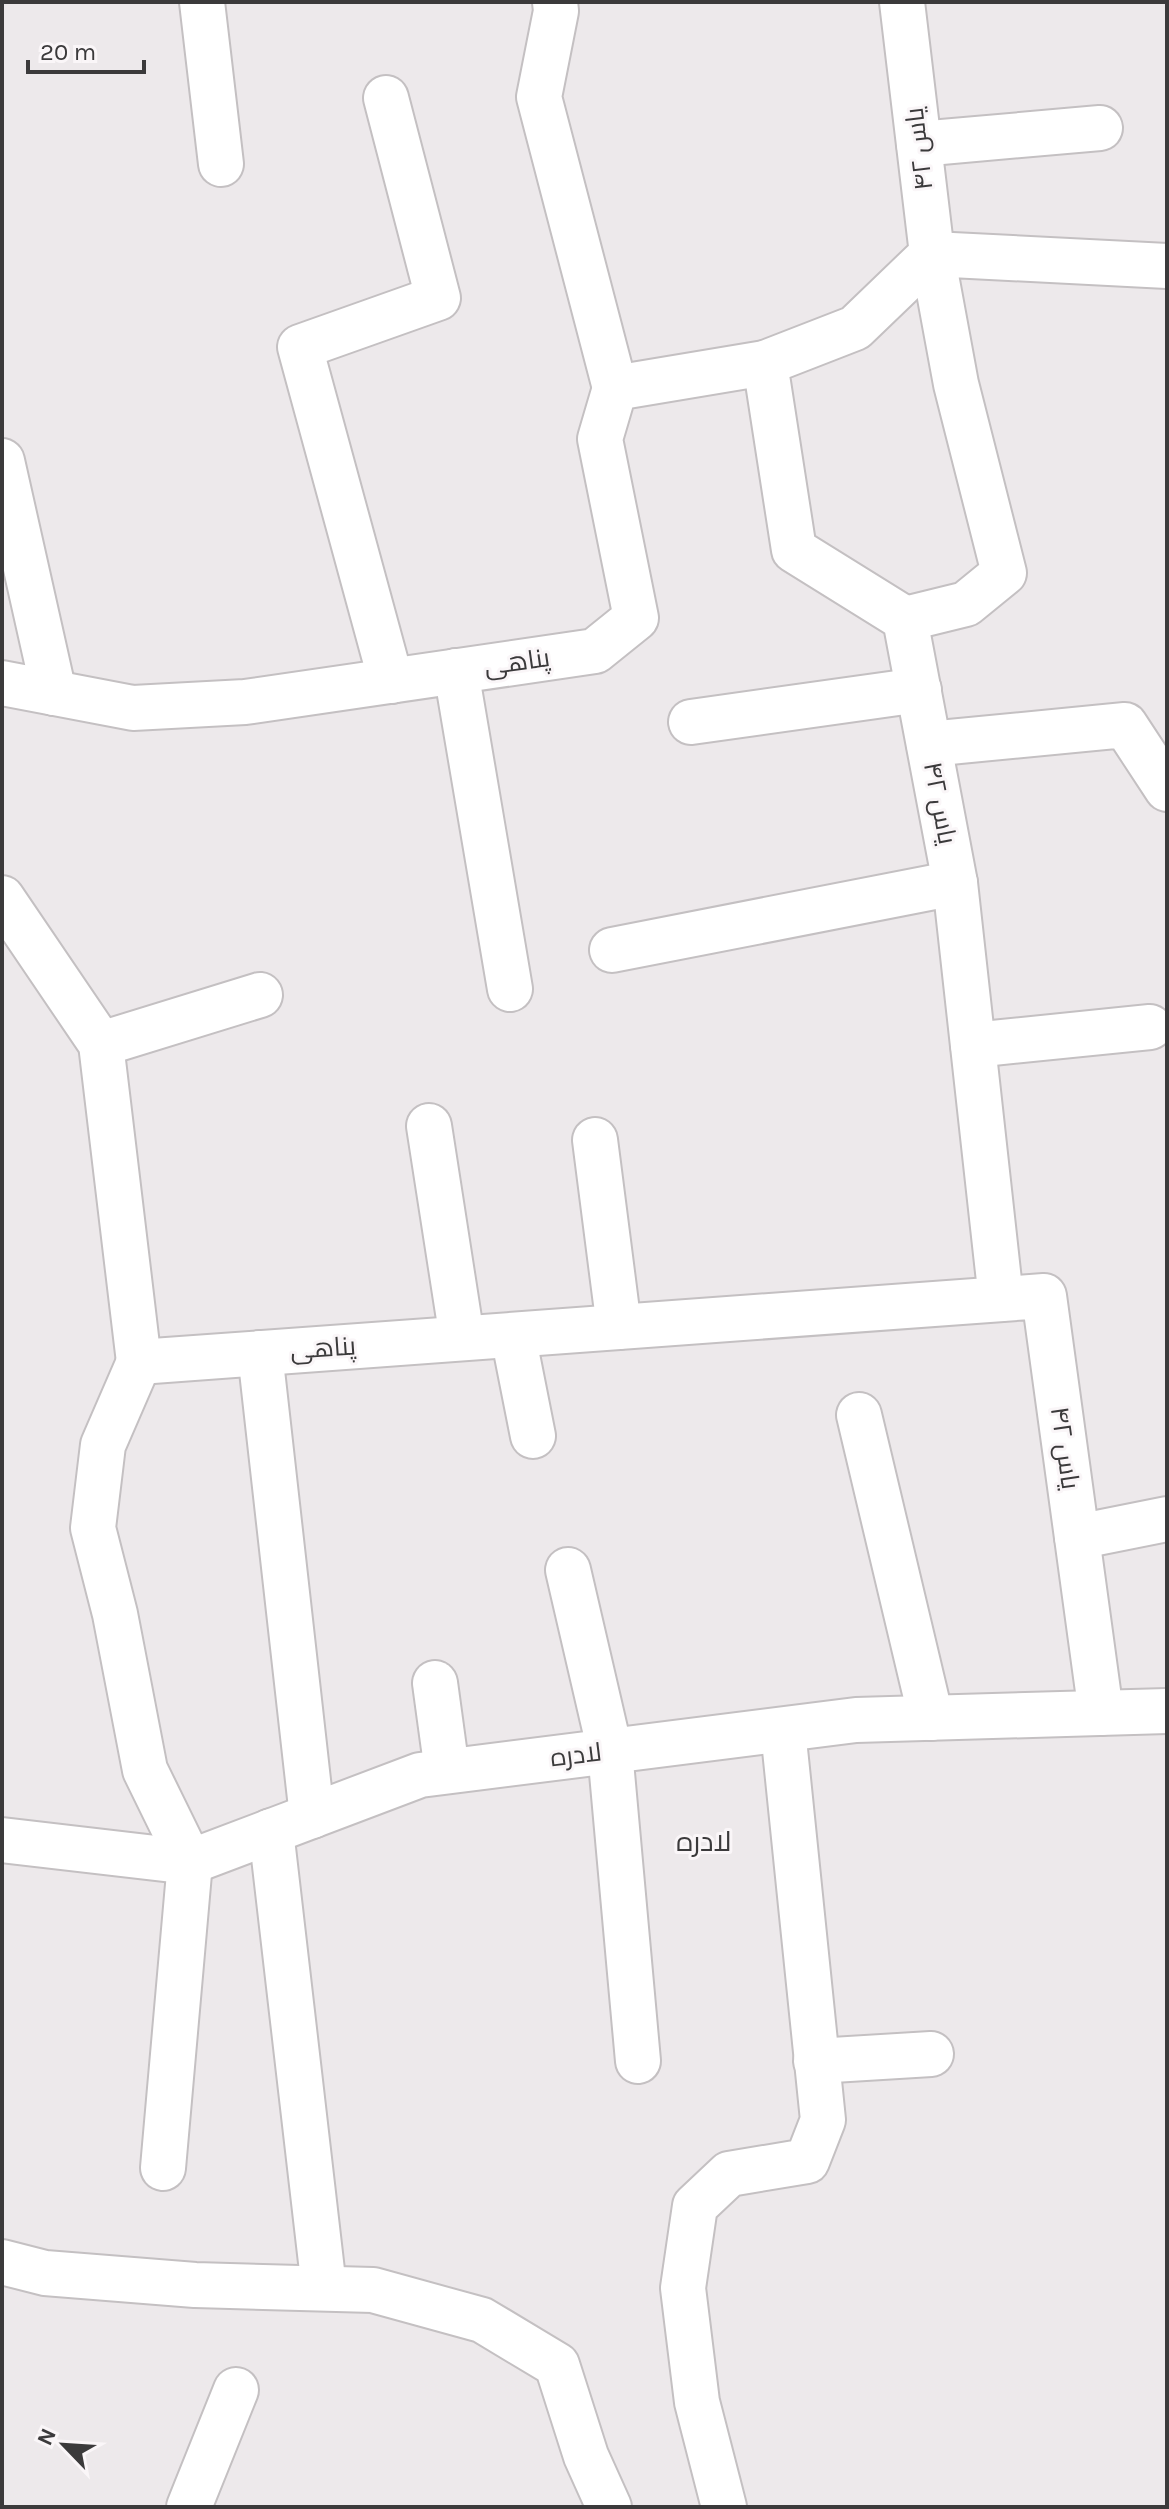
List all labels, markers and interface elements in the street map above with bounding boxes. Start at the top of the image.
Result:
scale bar [28,24,144,74]
text: 20 m [40,38,96,66]
street label: یاس ۴۲ [899,106,939,192]
street label: پناهی [482,642,552,683]
street label: یاس ۴۲ [917,759,963,847]
street label: پناهی [289,1330,357,1367]
street label: یاس ۴۲ [1044,1405,1086,1491]
street label: لادره [549,1736,603,1774]
district label: لادره [676,1825,732,1858]
north arrow [24,2405,104,2485]
text: N [32,2424,62,2450]

